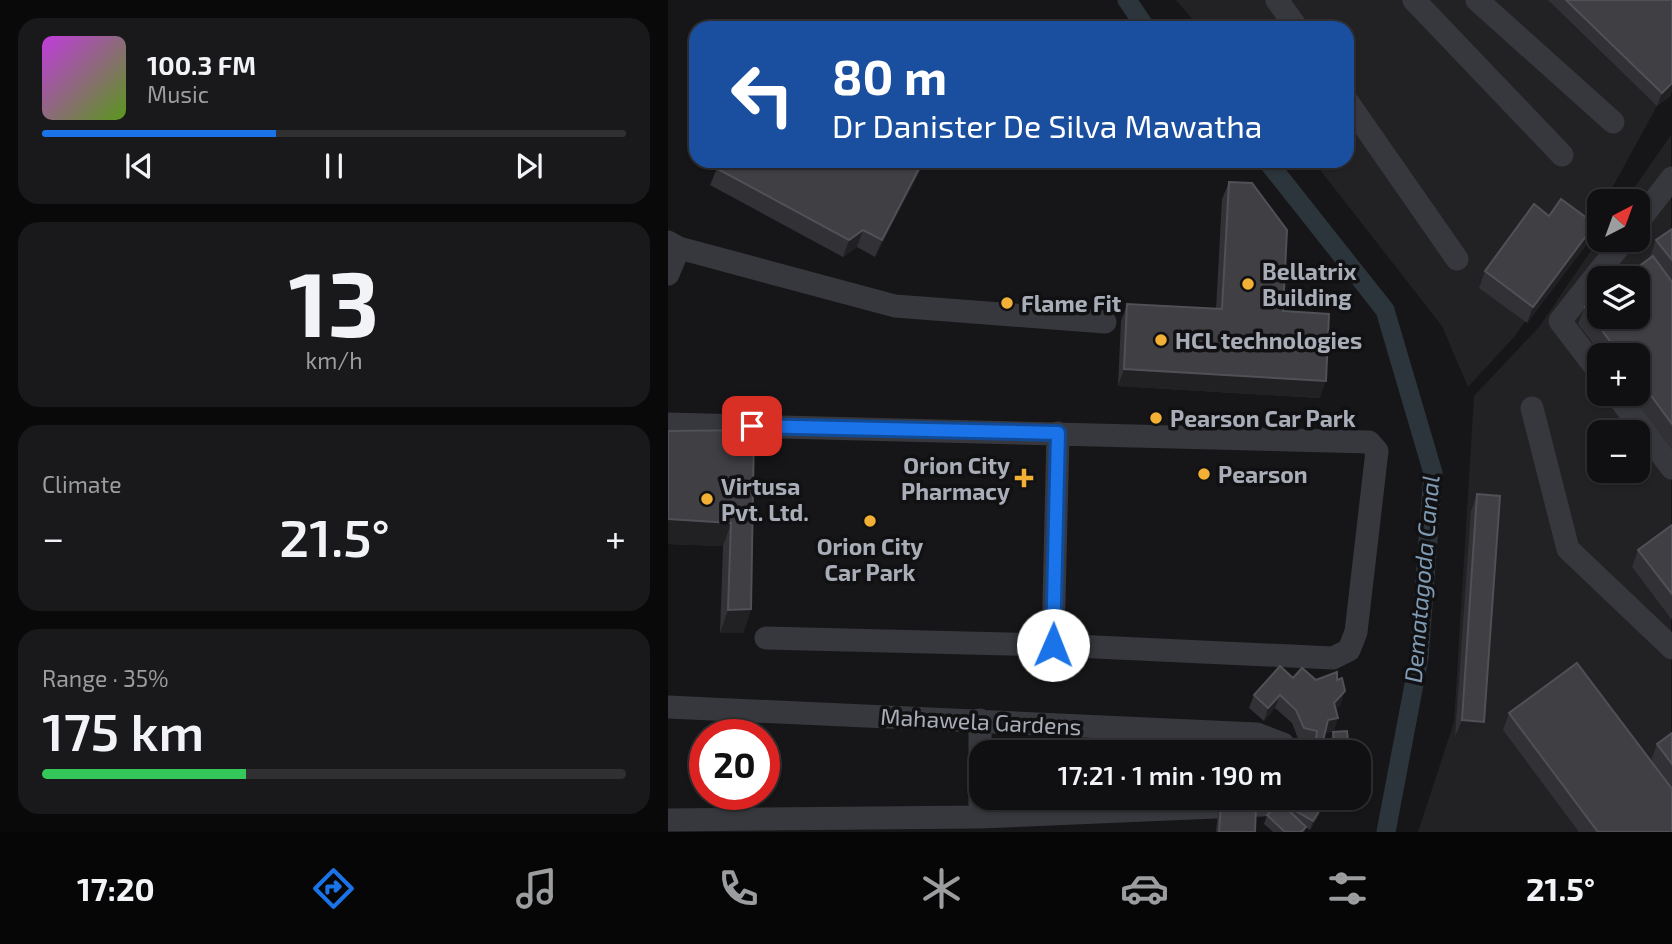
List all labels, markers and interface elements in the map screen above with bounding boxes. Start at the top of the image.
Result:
text: 80 m [832,46,947,105]
text: 100.3 FM [147,49,256,80]
icon: left [717,49,808,140]
text: Music [147,80,209,108]
text: Dr Danister De Silva Mawatha [832,106,1262,144]
icon: previous [120,147,158,185]
icon: pause [315,147,353,185]
icon: next [510,147,548,185]
north arrow [1587,189,1650,252]
map controls [1587,189,1650,483]
text: 13 [289,246,379,355]
place label: Bellatrix Building [1262,257,1357,311]
button: layers [1587,266,1650,329]
marker: Bellatrix Building [1240,276,1256,292]
place label: Flame Fit [1021,289,1121,317]
marker: Flame Fit [999,295,1015,311]
place label: HCL technologies [1175,326,1362,354]
marker: HCL technologies [1153,332,1169,348]
button: + [1587,343,1650,406]
text: km/h [305,346,363,374]
pin [722,396,782,456]
place label: Pearson Car Park [1170,404,1356,432]
icon: arrive [733,407,771,445]
marker: Pearson Car Park [1148,410,1164,426]
button: − [1587,420,1650,483]
place label: Orion City Pharmacy [901,451,1010,505]
place label: Pearson [1218,460,1308,488]
marker: Pearson [1196,466,1212,482]
text: Climate [42,470,122,498]
marker: Orion City Pharmacy [1016,470,1032,486]
place label: Virtusa Pvt. Ltd. [721,472,809,526]
water label: Dematagoda Canal [1397,474,1445,684]
marker: Virtusa Pvt. Ltd. [699,491,715,507]
text: 21.5° [279,505,390,567]
marker: Orion City Car Park [862,513,878,529]
text: − [42,514,64,560]
text: + [605,514,626,560]
place label: Orion City Car Park [817,532,923,586]
position arrow [1016,608,1090,682]
text: Range · 35% [42,664,169,692]
text: 175 km [42,699,204,761]
street label: Mahawela Gardens [880,702,1082,740]
speed limit sign: 20 [689,719,780,810]
text: 17:21 · 1 min · 190 m [1058,759,1282,790]
icon: directions [309,864,358,913]
icon: music [512,864,561,913]
icon: phone [714,864,763,913]
icon: climate [917,864,966,913]
icon: car [1120,864,1169,913]
icon: filters [1323,864,1372,913]
text: 17:20 [77,869,155,907]
text: 21.5° [1526,869,1595,907]

